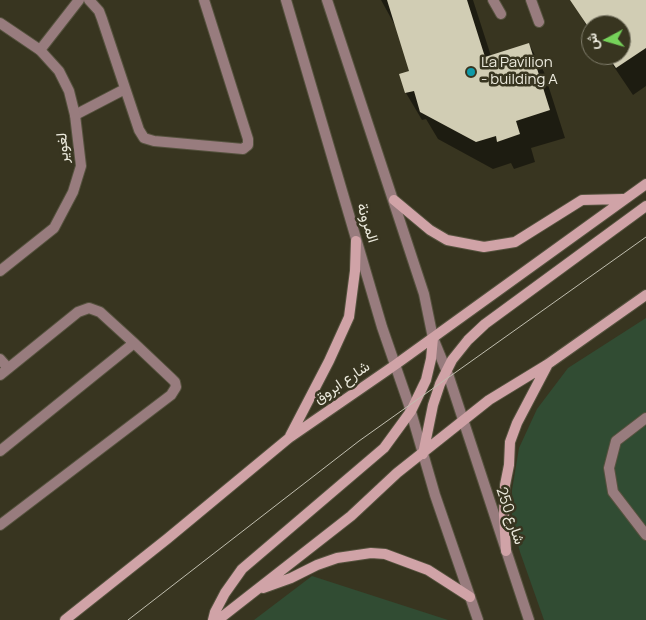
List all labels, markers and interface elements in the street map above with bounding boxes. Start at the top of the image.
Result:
north arrow [581,15,631,65]
text: ش [581,32,602,51]
place label: La Pavilion - building A [481,54,558,89]
marker: La Pavilion - building A [465,66,477,78]
street label: لغوير [53,132,73,164]
street label: المرونة [352,201,382,245]
street label: شارع ابروق [311,358,373,408]
street label: شارع 250 [492,485,528,547]

